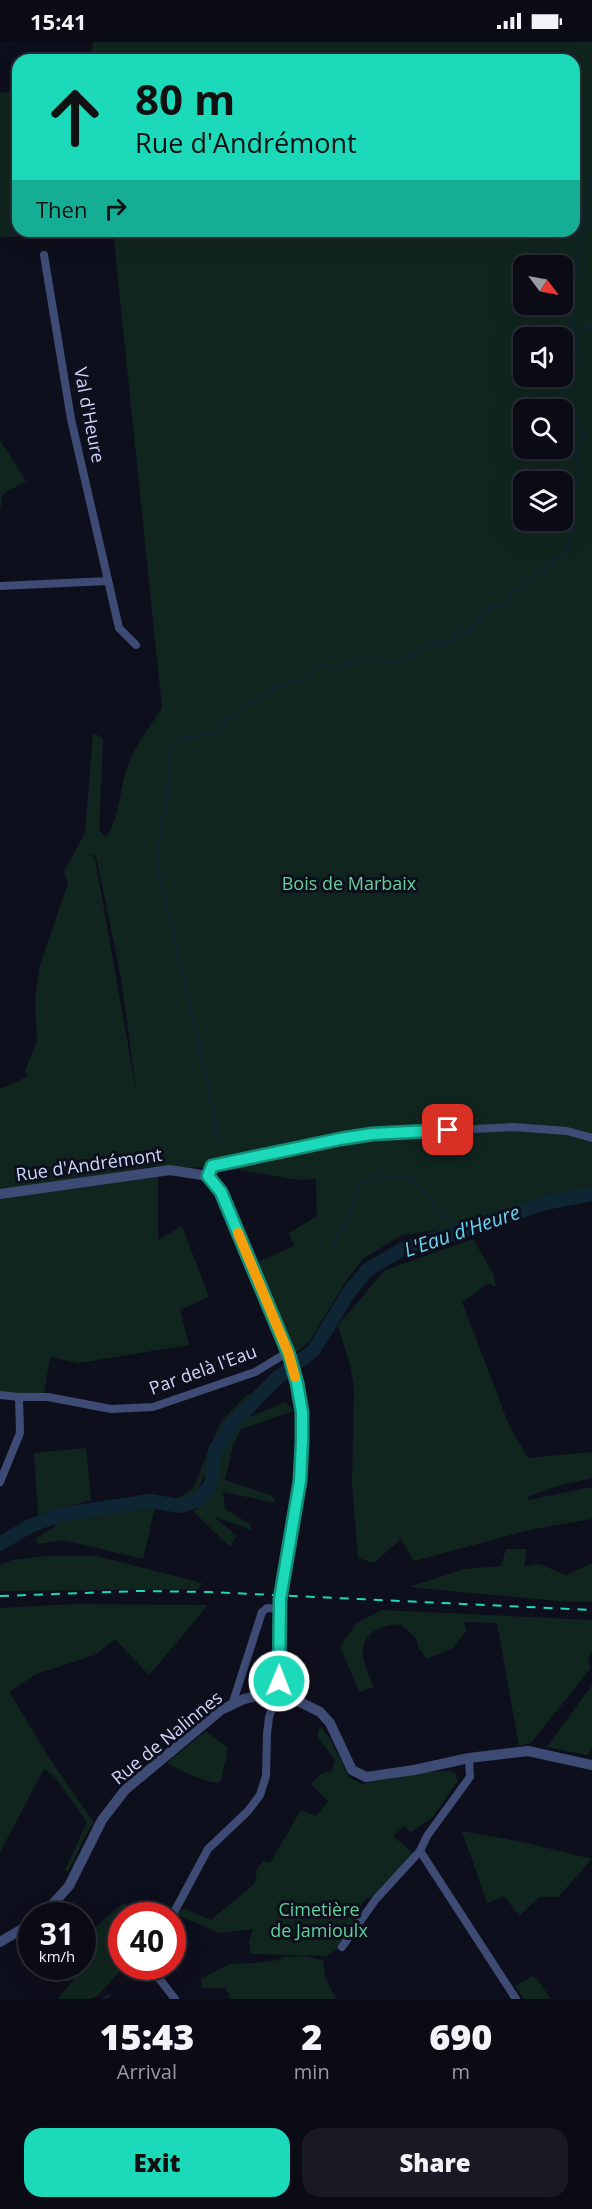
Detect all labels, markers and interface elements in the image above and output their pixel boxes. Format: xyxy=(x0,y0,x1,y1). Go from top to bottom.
text: 15:41 xyxy=(30,6,87,36)
text: 80 m xyxy=(135,70,235,127)
icon: ahead xyxy=(36,78,114,156)
text: Rue d'Andrémont xyxy=(135,124,357,161)
icon: right xyxy=(99,192,132,225)
text: Then xyxy=(36,194,87,224)
north arrow xyxy=(513,255,573,315)
map controls xyxy=(513,255,573,531)
button: sound xyxy=(513,327,573,387)
street label: Val d'Heure xyxy=(69,365,111,465)
button: search xyxy=(513,399,573,459)
button: layers xyxy=(513,471,573,531)
park label: Bois de Marbaix xyxy=(282,871,417,895)
pin xyxy=(422,1104,473,1155)
icon: arrive xyxy=(431,1113,464,1146)
street label: Rue d'Andrémont xyxy=(14,1142,164,1186)
water label: L'Eau d'Heure xyxy=(400,1198,523,1263)
street label: Par delà l'Eau xyxy=(146,1339,260,1400)
position arrow xyxy=(247,1649,311,1713)
street label: Rue de Nalinnes xyxy=(106,1685,227,1789)
park label: Cimetière de Jamioulx xyxy=(270,1897,368,1942)
speed limit sign: 40 xyxy=(108,1902,186,1980)
text: 31 xyxy=(40,1913,74,1954)
text: km/h xyxy=(39,1946,75,1966)
text: 15:43 xyxy=(100,2012,194,2061)
text: 2 xyxy=(301,2012,322,2061)
text: 690 xyxy=(429,2012,492,2061)
text: Arrival xyxy=(117,2058,177,2085)
text: min xyxy=(294,2058,330,2085)
text: m xyxy=(452,2058,470,2085)
button: Exit xyxy=(24,2128,290,2197)
button: Share xyxy=(302,2128,568,2197)

